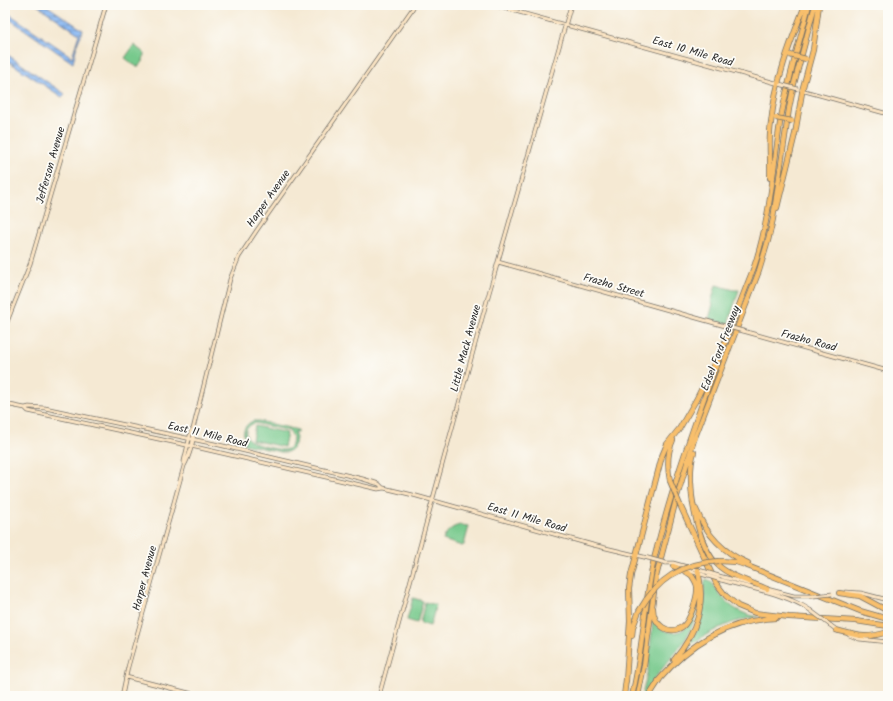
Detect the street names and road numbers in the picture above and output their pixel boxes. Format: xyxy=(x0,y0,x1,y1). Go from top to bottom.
street label: East 10 Mile Road xyxy=(650,32,736,72)
street label: Jefferson Avenue xyxy=(31,125,71,206)
street label: Harper Avenue xyxy=(242,166,295,231)
street label: Frazho Street xyxy=(581,269,647,303)
street label: Little Mack Avenue xyxy=(446,302,486,394)
street label: Edsel Ford Freeway xyxy=(696,302,746,394)
street label: Frazho Road xyxy=(779,325,839,357)
street label: East 11 Mile Road xyxy=(166,417,250,453)
street label: East 11 Mile Road xyxy=(485,498,569,538)
street label: Harper Avenue xyxy=(128,544,162,613)

